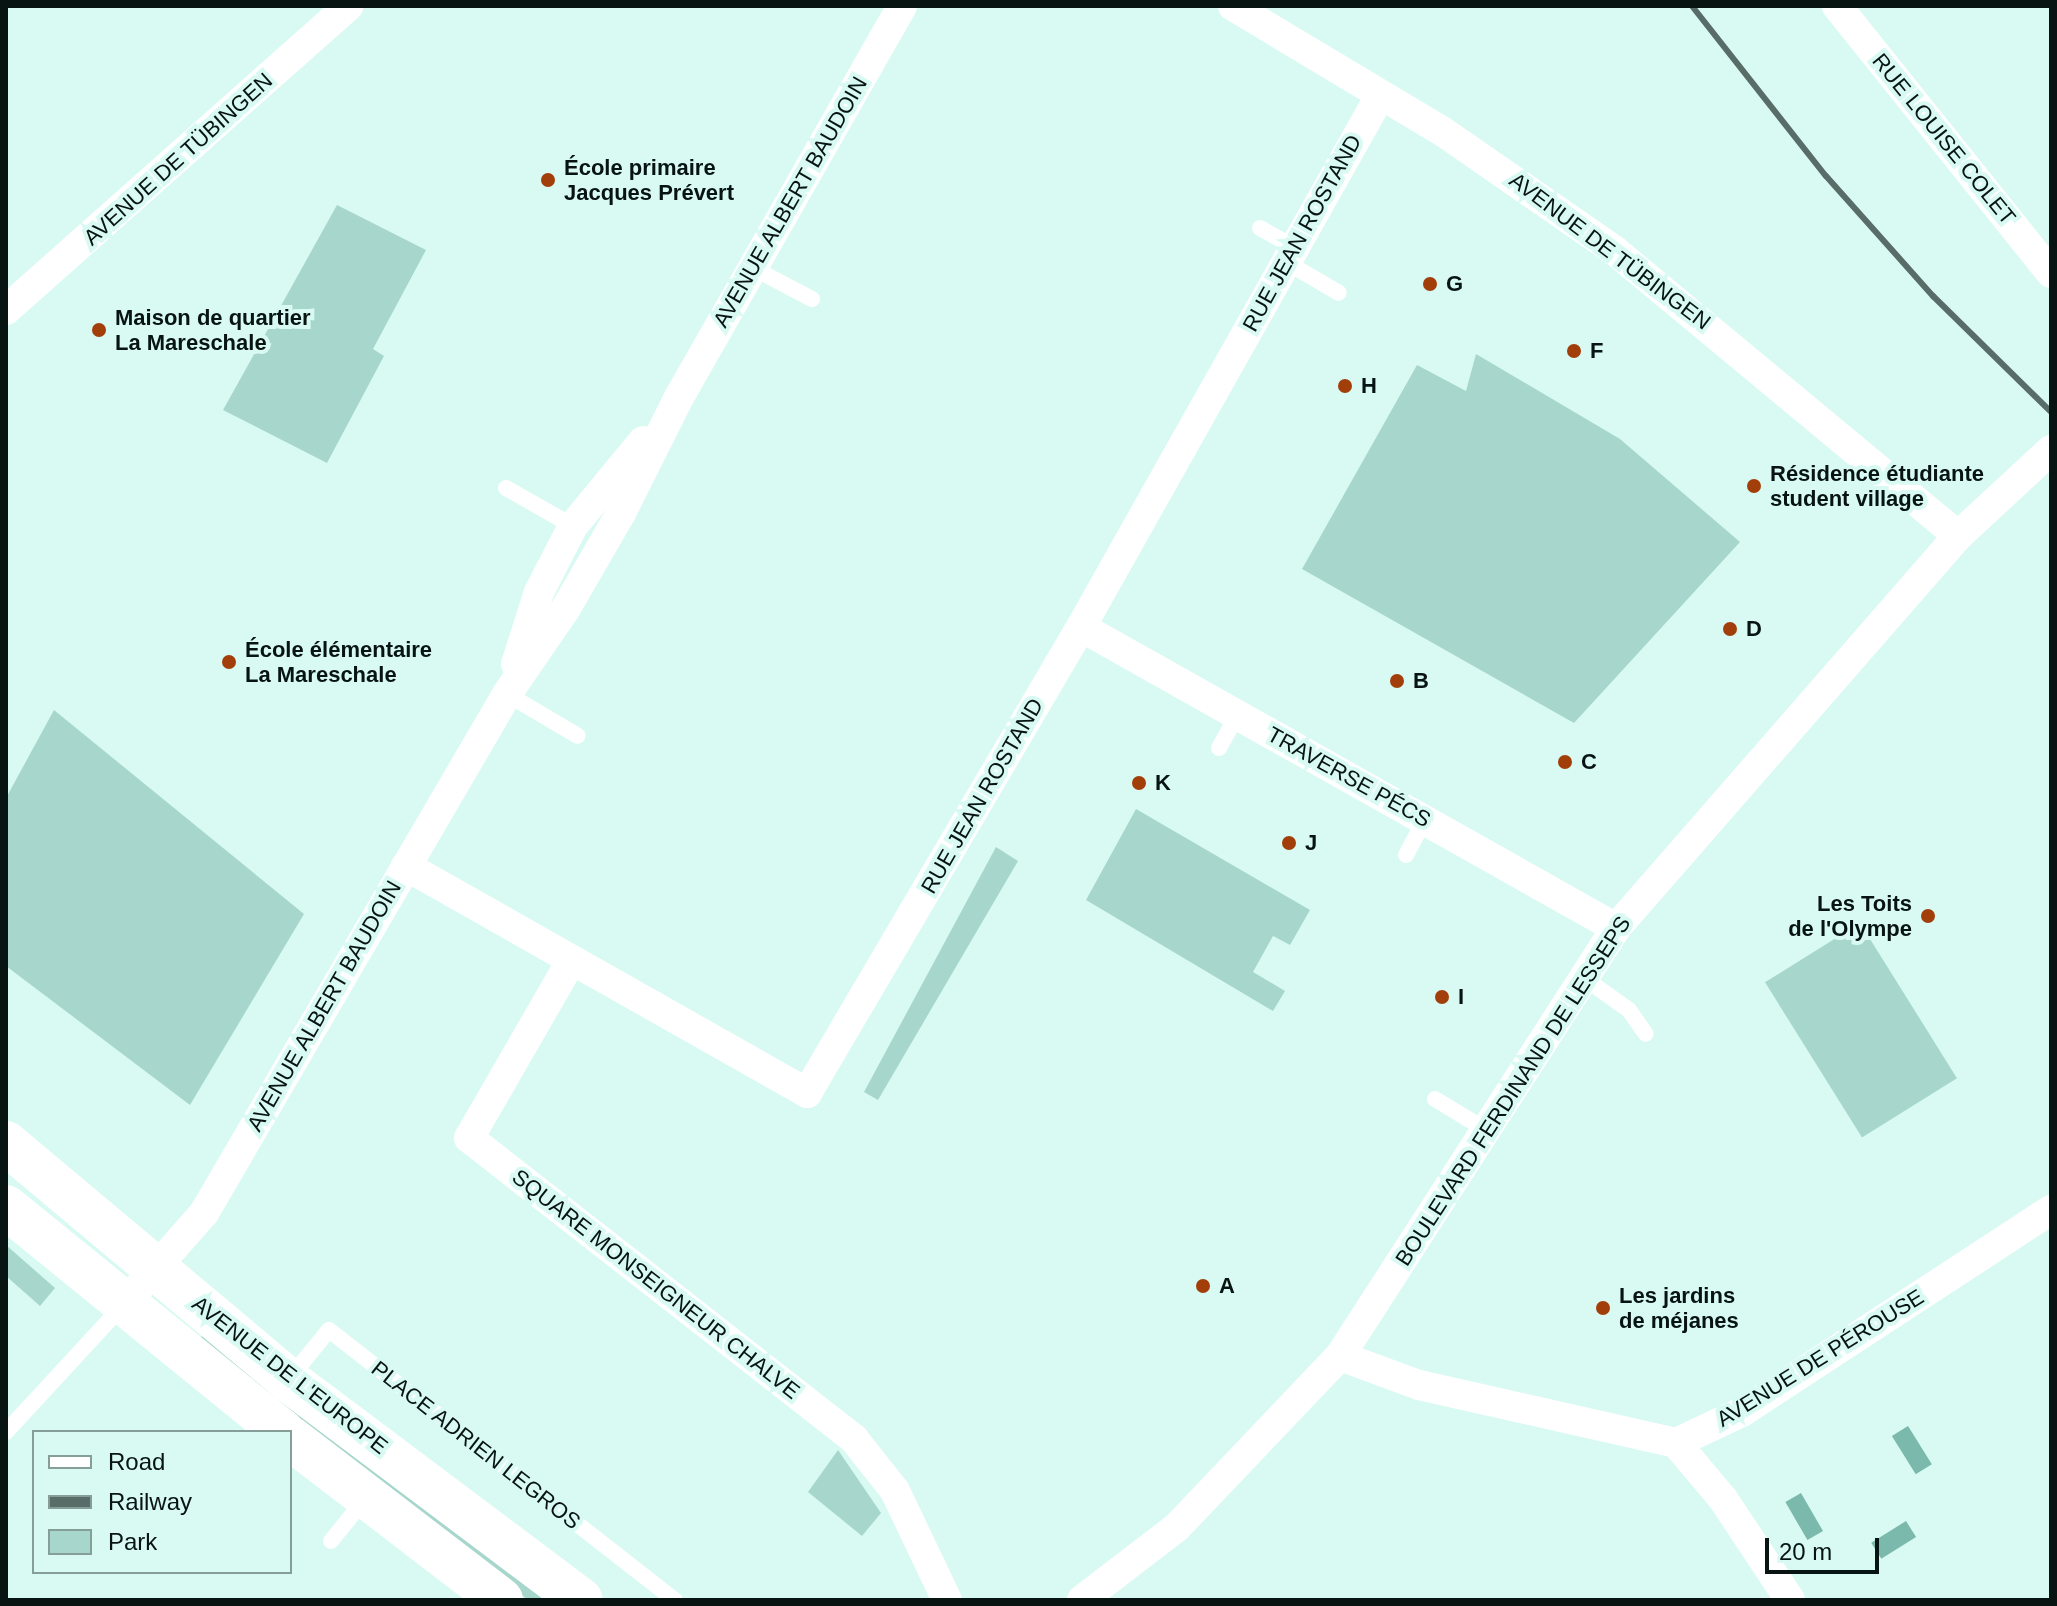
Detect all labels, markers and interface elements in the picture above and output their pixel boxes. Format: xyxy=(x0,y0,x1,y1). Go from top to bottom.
street label: RUE LOUISE COLET xyxy=(1867,48,2021,230)
street label: AVENUE DE TÜBINGEN xyxy=(78,67,278,251)
street label: AVENUE ALBERT BAUDOIN xyxy=(707,71,873,333)
street label: RUE JEAN ROSTAND xyxy=(1237,130,1367,336)
place label: École primaire Jacques Prévert xyxy=(564,154,734,206)
street label: AVENUE DE TÜBINGEN xyxy=(1504,167,1716,335)
marker: École primaire Jacques Prévert xyxy=(539,171,557,189)
place label: G xyxy=(1446,271,1463,297)
marker: G xyxy=(1421,275,1439,293)
place label: Maison de quartier La Mareschale xyxy=(115,304,311,356)
marker: Maison de quartier La Mareschale xyxy=(90,321,108,339)
place label: F xyxy=(1590,338,1603,364)
marker: F xyxy=(1565,342,1583,360)
place label: H xyxy=(1361,373,1377,399)
marker: H xyxy=(1336,377,1354,395)
place label: Résidence étudiante student village xyxy=(1770,460,1984,512)
marker: Résidence étudiante student village xyxy=(1745,477,1763,495)
place label: D xyxy=(1746,616,1762,642)
marker: D xyxy=(1721,620,1739,638)
place label: École élémentaire La Mareschale xyxy=(245,636,432,688)
marker: École élémentaire La Mareschale xyxy=(220,653,238,671)
place label: B xyxy=(1413,668,1429,694)
marker: B xyxy=(1388,672,1406,690)
street label: RUE JEAN ROSTAND xyxy=(915,694,1049,898)
street label: TRAVERSE PÉCS xyxy=(1263,721,1435,833)
place label: C xyxy=(1581,749,1597,775)
marker: C xyxy=(1556,753,1574,771)
place label: K xyxy=(1155,770,1171,796)
marker: K xyxy=(1130,774,1148,792)
place label: J xyxy=(1305,830,1317,856)
marker: J xyxy=(1280,834,1298,852)
street label: AVENUE ALBERT BAUDOIN xyxy=(241,875,407,1137)
place label: Les Toits de l'Olympe xyxy=(1788,890,1912,942)
marker: Les Toits de l'Olympe xyxy=(1919,907,1937,925)
street label: BOULEVARD FERDINAND DE LESSEPS xyxy=(1390,911,1636,1271)
place label: I xyxy=(1458,984,1464,1010)
marker: I xyxy=(1433,988,1451,1006)
street label: SQUARE MONSEIGNEUR CHALVE xyxy=(507,1163,805,1405)
place label: A xyxy=(1219,1273,1235,1299)
marker: A xyxy=(1194,1277,1212,1295)
place label: Les jardins de méjanes xyxy=(1619,1282,1739,1334)
street label: AVENUE DE PÉROUSE xyxy=(1712,1283,1928,1433)
street label: AVENUE DE L'EUROPE xyxy=(187,1290,393,1460)
marker: Les jardins de méjanes xyxy=(1594,1299,1612,1317)
street label: PLACE ADRIEN LEGROS xyxy=(366,1355,586,1535)
legend xyxy=(32,1430,292,1574)
text: Road xyxy=(108,1448,165,1475)
text: Railway xyxy=(108,1488,192,1515)
scale bar xyxy=(1769,1522,1883,1572)
text: Park xyxy=(108,1528,157,1555)
text: 20 m xyxy=(1779,1538,1832,1565)

